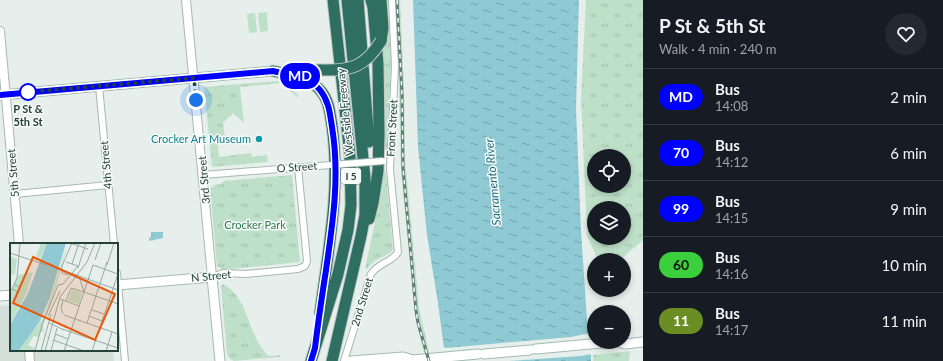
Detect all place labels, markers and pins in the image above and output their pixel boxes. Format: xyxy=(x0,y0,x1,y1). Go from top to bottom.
marker: P St & 5th St xyxy=(19,83,37,101)
place label: P St & 5th St xyxy=(13,102,44,128)
place label: Crocker Art Museum xyxy=(151,132,251,145)
marker: Crocker Art Museum xyxy=(254,134,264,144)

